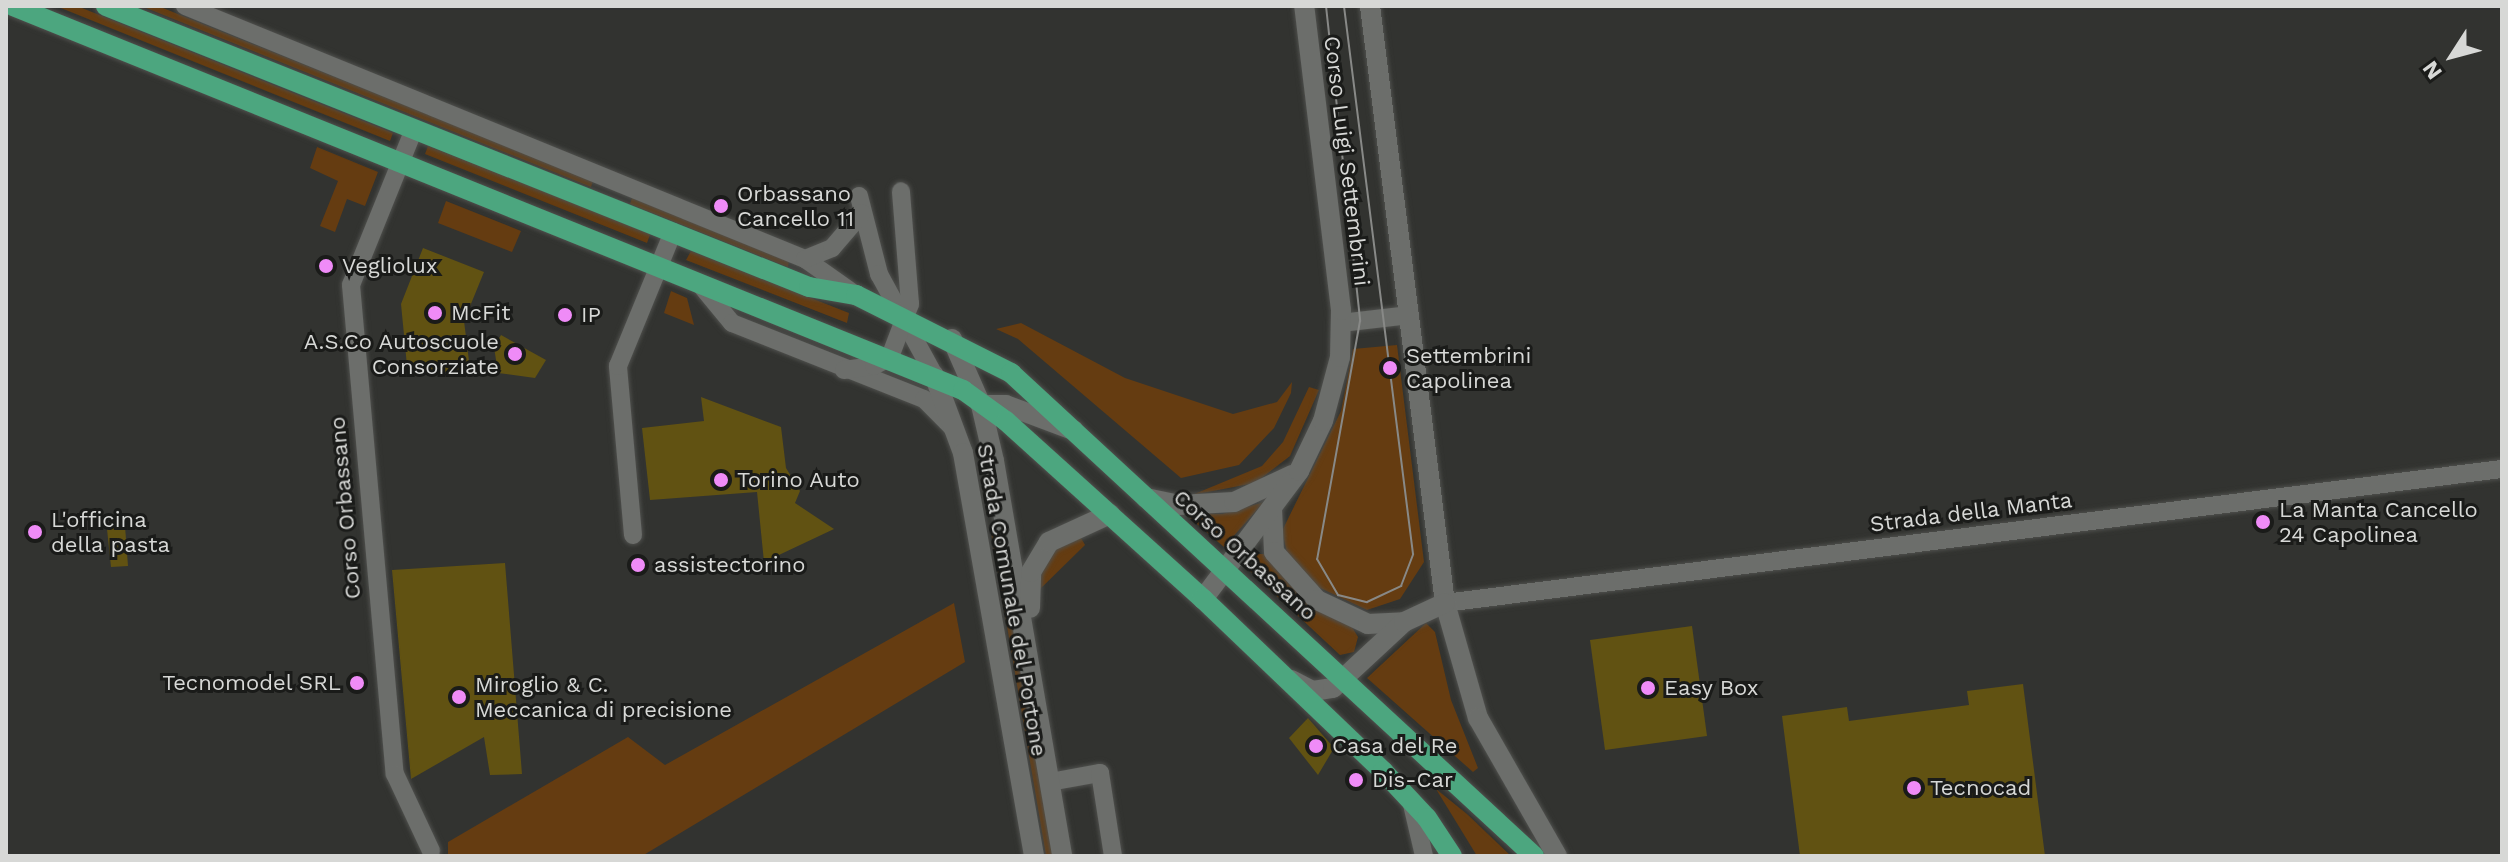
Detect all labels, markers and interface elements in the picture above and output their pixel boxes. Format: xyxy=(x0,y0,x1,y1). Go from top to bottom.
north arrow xyxy=(2412,16,2492,96)
street label: Corso Luigi Settembrini xyxy=(1319,34,1375,288)
text: N xyxy=(2417,56,2447,84)
place label: Orbassano Cancello 11 xyxy=(737,180,855,232)
marker: Orbassano Cancello 11 xyxy=(712,197,730,215)
place label: Vegliolux xyxy=(342,253,437,279)
marker: Vegliolux xyxy=(317,257,335,275)
place label: McFit xyxy=(451,300,510,326)
place label: IP xyxy=(581,302,601,328)
marker: McFit xyxy=(426,304,444,322)
marker: IP xyxy=(556,306,574,324)
place label: A.S.Co Autoscuole Consorziate xyxy=(303,328,499,380)
place label: Settembrini Capolinea xyxy=(1406,342,1531,394)
marker: A.S.Co Autoscuole Consorziate xyxy=(506,345,524,363)
marker: Settembrini Capolinea xyxy=(1381,359,1399,377)
street label: Corso Orbassano xyxy=(324,416,366,600)
street label: Strada Comunale del Portone xyxy=(971,441,1053,759)
place label: Torino Auto xyxy=(737,467,861,493)
marker: Torino Auto xyxy=(712,471,730,489)
street label: Corso Orbassano xyxy=(1168,484,1322,626)
street label: Strada della Manta xyxy=(1868,486,2074,538)
place label: La Manta Cancello 24 Capolinea xyxy=(2279,496,2479,548)
place label: L'officina della pasta xyxy=(51,506,170,558)
marker: La Manta Cancello 24 Capolinea xyxy=(2254,513,2272,531)
marker: L'officina della pasta xyxy=(26,523,44,541)
place label: assistectorino xyxy=(654,552,805,578)
marker: assistectorino xyxy=(629,556,647,574)
place label: Tecnomodel SRL xyxy=(162,670,341,696)
place label: Miroglio & C. Meccanica di precisione xyxy=(475,671,733,722)
marker: Tecnomodel SRL xyxy=(348,674,366,692)
place label: Easy Box xyxy=(1664,675,1759,701)
marker: Easy Box xyxy=(1639,679,1657,697)
marker: Miroglio & C. Meccanica di precisione xyxy=(450,688,468,706)
place label: Casa del Re xyxy=(1332,733,1459,759)
marker: Casa del Re xyxy=(1307,737,1325,755)
place label: Dis-Car xyxy=(1372,767,1453,793)
marker: Dis-Car xyxy=(1347,771,1365,789)
place label: Tecnocad xyxy=(1930,775,2031,801)
marker: Tecnocad xyxy=(1905,779,1923,797)

